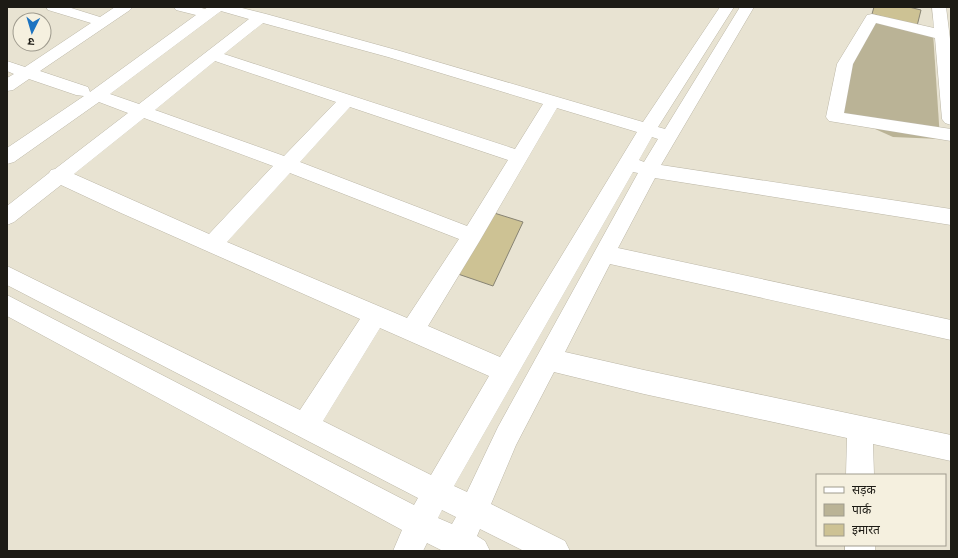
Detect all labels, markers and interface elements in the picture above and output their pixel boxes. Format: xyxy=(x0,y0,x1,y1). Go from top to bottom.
north arrow xyxy=(12,12,52,52)
text: उ xyxy=(27,36,35,49)
legend xyxy=(816,474,946,546)
text: सड़क xyxy=(852,482,877,497)
text: पार्क xyxy=(852,502,872,517)
text: इमारत xyxy=(852,522,881,537)

